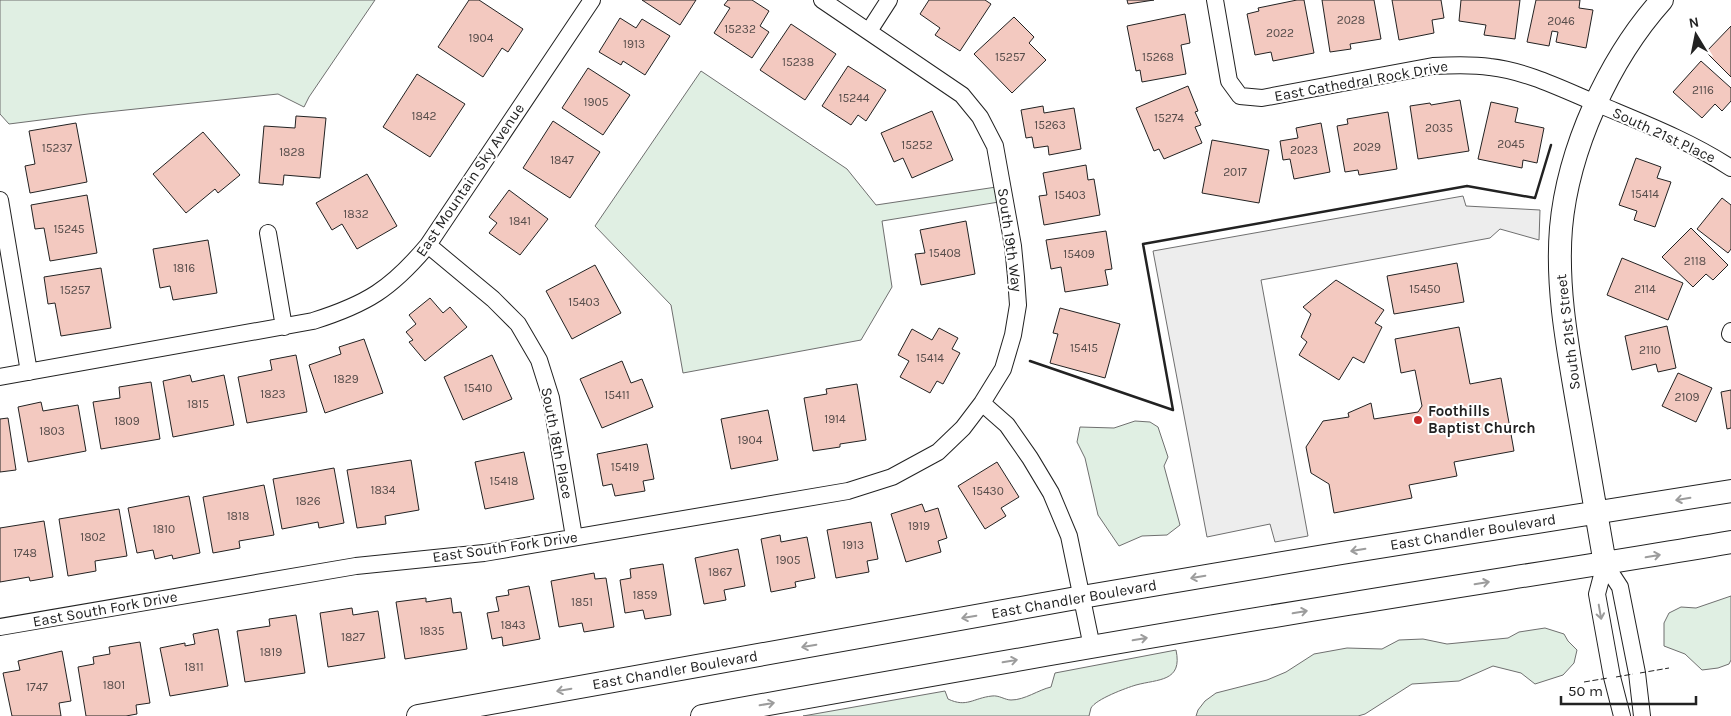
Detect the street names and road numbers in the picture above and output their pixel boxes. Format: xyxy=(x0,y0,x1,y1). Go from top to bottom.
street label: East Cathedral Rock Drive xyxy=(1273,57,1449,105)
street label: East Mountain Sky Avenue xyxy=(412,100,528,260)
street label: South 21st Place xyxy=(1610,103,1718,167)
street label: South 19th Way xyxy=(994,187,1026,293)
street label: South 21st Street xyxy=(1552,273,1584,391)
street label: South 18th Place xyxy=(537,386,577,500)
street label: East Chandler Boulevard xyxy=(1389,510,1557,554)
street label: East South Fork Drive xyxy=(431,528,579,566)
street label: East Chandler Boulevard xyxy=(990,576,1158,622)
street label: East South Fork Drive xyxy=(31,587,179,631)
street label: East Chandler Boulevard xyxy=(591,647,759,693)

